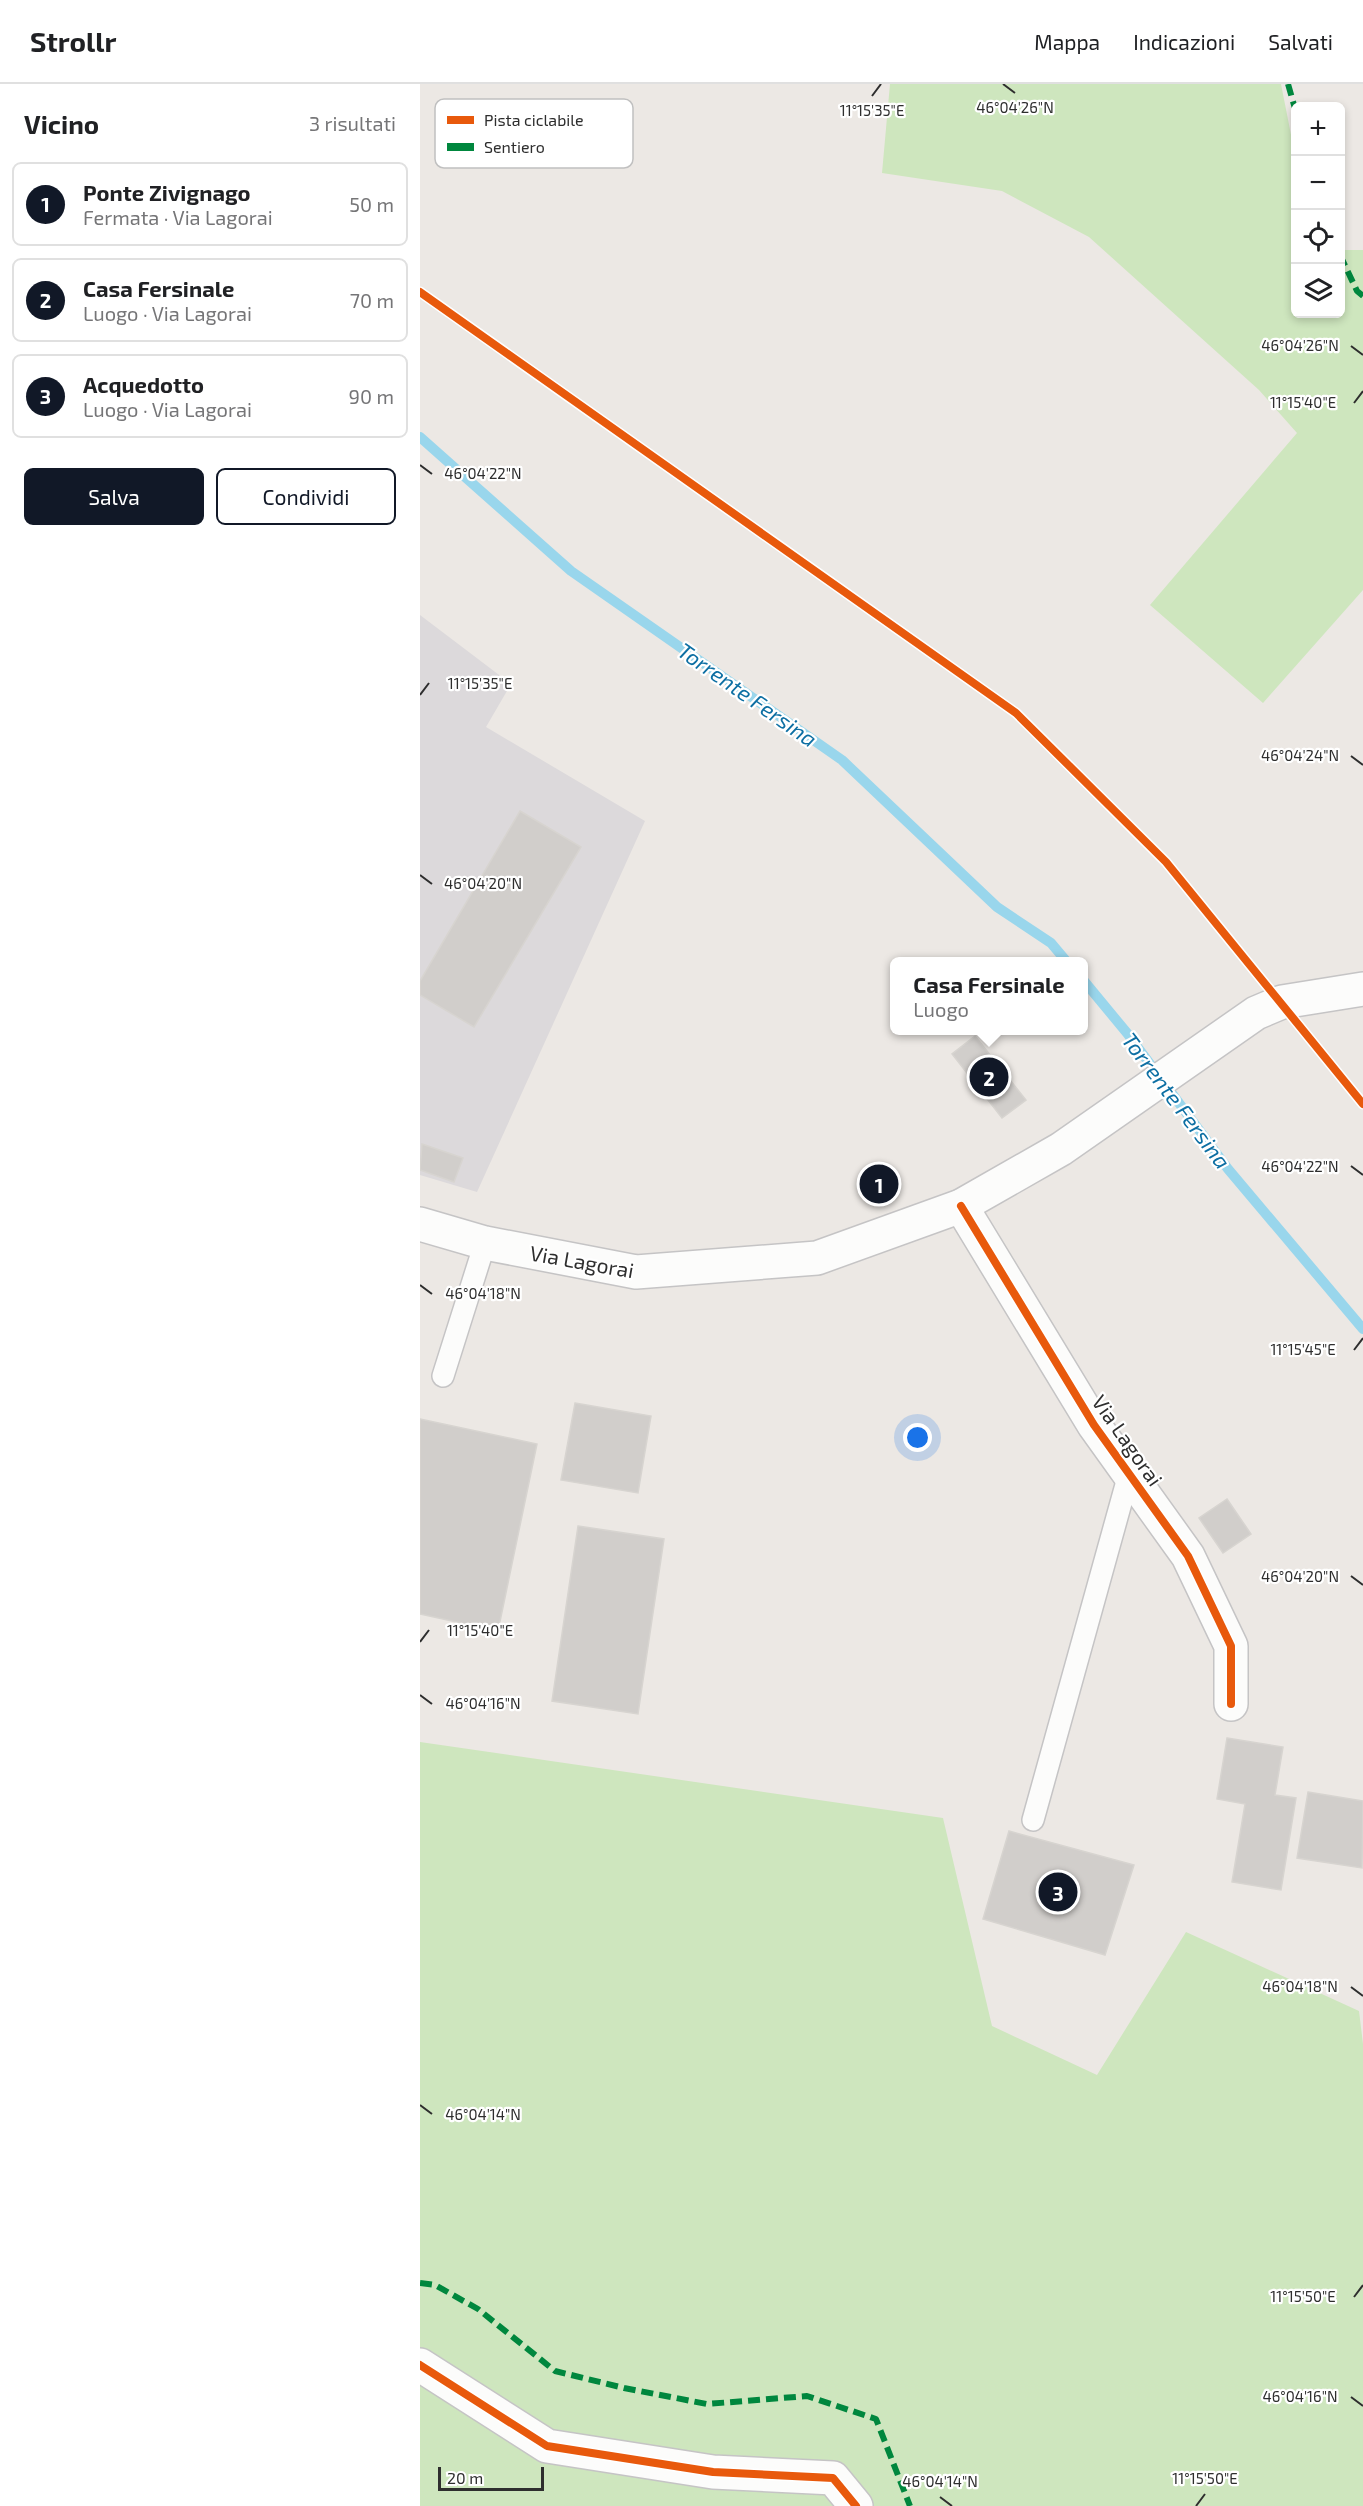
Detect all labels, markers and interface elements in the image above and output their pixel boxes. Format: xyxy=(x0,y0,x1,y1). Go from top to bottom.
text: Strollr xyxy=(30,24,116,58)
text: Mappa xyxy=(1034,29,1100,54)
text: Indicazioni xyxy=(1133,29,1235,54)
text: Salvati xyxy=(1268,29,1333,54)
text: 46°04'26"N xyxy=(976,98,1054,116)
legend xyxy=(435,99,633,168)
text: 11°15'35"E xyxy=(840,101,904,119)
map controls xyxy=(1291,102,1345,318)
button: + xyxy=(1291,102,1345,156)
text: Vicino xyxy=(24,108,99,139)
text: Pista ciclabile xyxy=(484,110,584,129)
text: 3 risultati xyxy=(309,111,396,135)
text: Sentiero xyxy=(484,137,545,156)
button: − xyxy=(1291,156,1345,210)
text: Ponte Zivignago xyxy=(83,179,251,205)
text: 1 xyxy=(41,192,50,216)
text: 50 m xyxy=(349,192,394,216)
text: Fermata · Via Lagorai xyxy=(83,205,273,229)
button: locate xyxy=(1291,210,1345,264)
button: layers xyxy=(1291,264,1345,318)
text: Casa Fersinale xyxy=(83,275,234,301)
text: 2 xyxy=(40,288,51,312)
text: 70 m xyxy=(350,288,394,312)
text: Luogo · Via Lagorai xyxy=(83,301,252,325)
text: 46°04'26"N xyxy=(1261,336,1339,354)
text: Acquedotto xyxy=(83,371,204,397)
text: 3 xyxy=(40,384,51,408)
text: 90 m xyxy=(349,384,394,408)
text: 11°15'40"E xyxy=(1270,393,1336,411)
text: Luogo · Via Lagorai xyxy=(83,397,252,421)
text: 46°04'22"N xyxy=(444,464,522,482)
button: Salva xyxy=(24,468,204,525)
button: Condividi xyxy=(216,468,396,525)
water label: Torrente Fersina xyxy=(674,636,822,752)
text: 11°15'35"E xyxy=(448,674,512,692)
text: 46°04'24"N xyxy=(1261,746,1339,764)
text: 46°04'20"N xyxy=(444,874,522,892)
popup xyxy=(890,957,1088,1035)
text: Casa Fersinale xyxy=(913,971,1065,997)
text: Luogo xyxy=(913,997,969,1021)
water label: Torrente Fersina xyxy=(1117,1027,1237,1173)
pin: 2 xyxy=(970,1054,1008,1100)
text: 46°04'22"N xyxy=(1261,1157,1339,1175)
pin: 1 xyxy=(860,1162,898,1206)
street label: Via Lagorai xyxy=(528,1240,636,1282)
text: 46°04'18"N xyxy=(445,1284,521,1302)
text: 11°15'45"E xyxy=(1270,1340,1336,1358)
street label: Via Lagorai xyxy=(1088,1390,1168,1490)
your location xyxy=(903,1423,932,1452)
text: 46°04'20"N xyxy=(1261,1567,1339,1585)
text: 11°15'40"E xyxy=(447,1621,513,1639)
text: 46°04'16"N xyxy=(445,1694,521,1712)
pin: 3 xyxy=(1038,1870,1078,1914)
text: 46°04'18"N xyxy=(1262,1977,1338,1995)
text: 46°04'14"N xyxy=(445,2105,521,2123)
text: 11°15'50"E xyxy=(1270,2287,1336,2305)
text: 46°04'16"N xyxy=(1262,2387,1338,2405)
scale bar xyxy=(438,2464,544,2492)
text: 20 m xyxy=(447,2468,483,2487)
text: 11°15'50"E xyxy=(1172,2469,1238,2487)
text: 46°04'14"N xyxy=(902,2472,978,2490)

